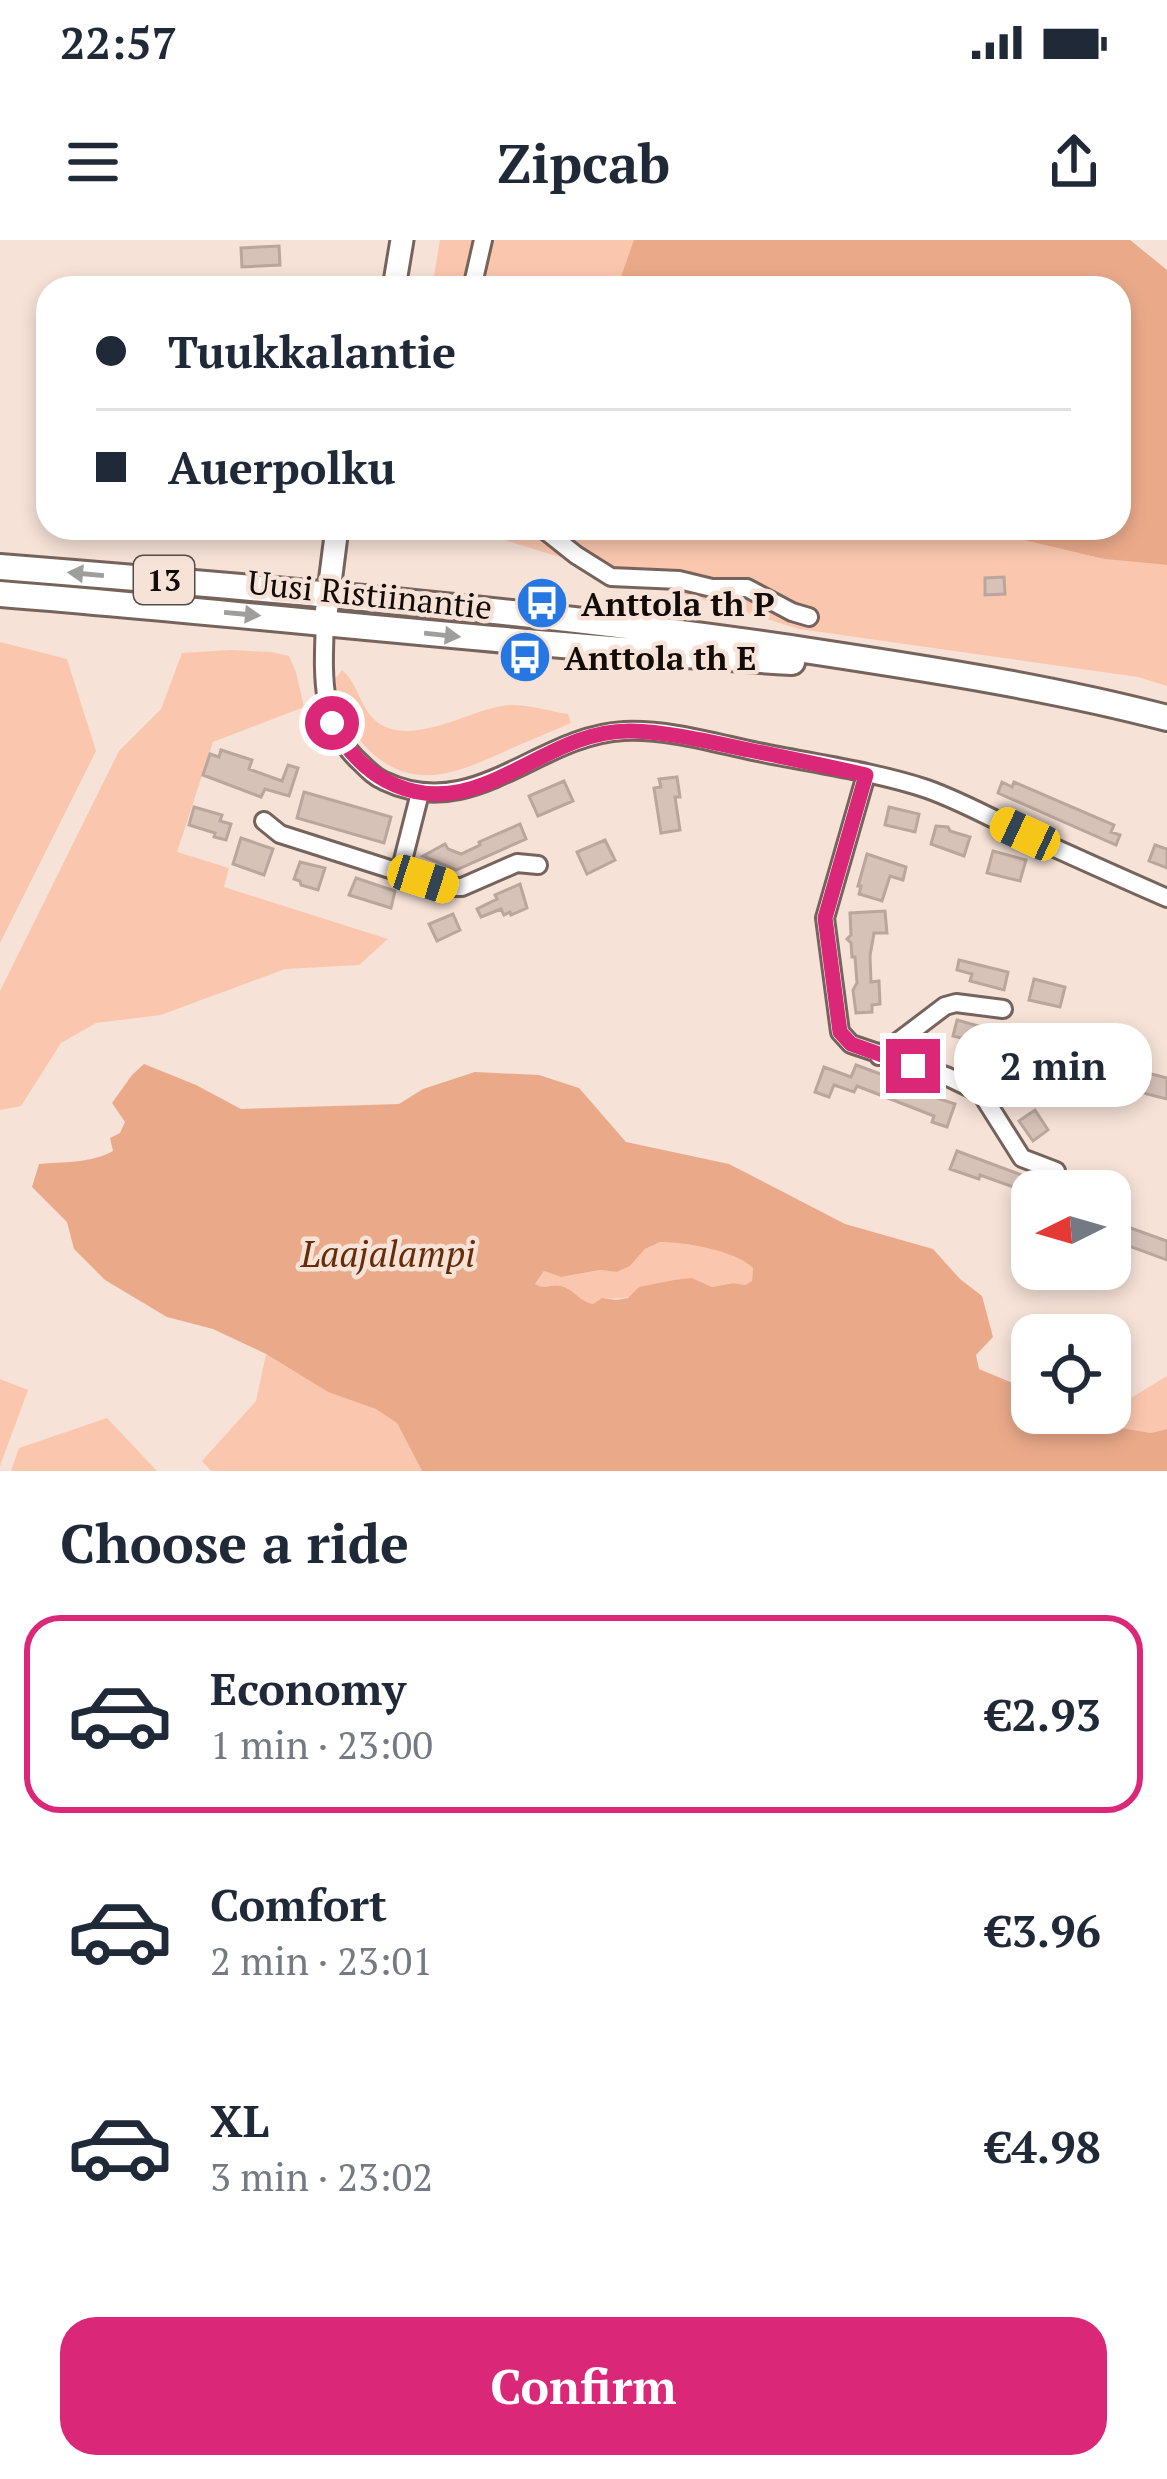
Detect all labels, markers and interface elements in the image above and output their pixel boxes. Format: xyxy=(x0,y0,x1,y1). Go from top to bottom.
text: 22:57 xyxy=(60,12,177,72)
text: Zipcab xyxy=(497,127,670,198)
icon: menu xyxy=(60,129,126,195)
icon: share xyxy=(1041,129,1107,195)
text: Tuukkalantie xyxy=(168,321,456,381)
text: Auerpolku xyxy=(168,437,396,497)
road number: 13 xyxy=(134,556,194,604)
street label: Uusi Ristiinantie xyxy=(246,560,494,628)
one-way arrow xyxy=(67,564,104,583)
bus stop icon: Anttola th P xyxy=(514,575,570,631)
place label: Anttola th P xyxy=(581,582,775,625)
one-way arrow xyxy=(224,605,261,624)
one-way arrow xyxy=(423,625,461,644)
bus stop icon: Anttola th E xyxy=(497,629,553,685)
place label: Anttola th E xyxy=(564,636,756,679)
route start xyxy=(305,696,359,750)
car xyxy=(985,802,1065,866)
car xyxy=(383,851,463,907)
callout: 2 min xyxy=(955,1024,1153,1108)
route end xyxy=(886,1039,940,1093)
text: 2 min xyxy=(1000,1039,1106,1091)
north arrow xyxy=(1011,1170,1131,1290)
map controls xyxy=(1011,1170,1131,1434)
water label: Laajalampi xyxy=(300,1230,475,1277)
button: locate xyxy=(1011,1314,1131,1434)
text: Choose a ride xyxy=(60,1507,409,1578)
text: Economy xyxy=(210,1658,406,1718)
icon: car xyxy=(66,1660,174,1768)
text: €2.93 xyxy=(986,1684,1101,1744)
text: 1 min · 23:00 xyxy=(210,1718,433,1770)
text: Comfort xyxy=(210,1874,387,1934)
icon: car xyxy=(66,1876,174,1984)
text: €3.96 xyxy=(986,1900,1101,1960)
text: 2 min · 23:01 xyxy=(210,1934,433,1986)
text: XL xyxy=(210,2090,269,2150)
icon: car xyxy=(66,2092,174,2200)
text: €4.98 xyxy=(986,2116,1101,2176)
text: 3 min · 23:02 xyxy=(210,2150,433,2202)
button: Confirm xyxy=(60,2317,1107,2455)

